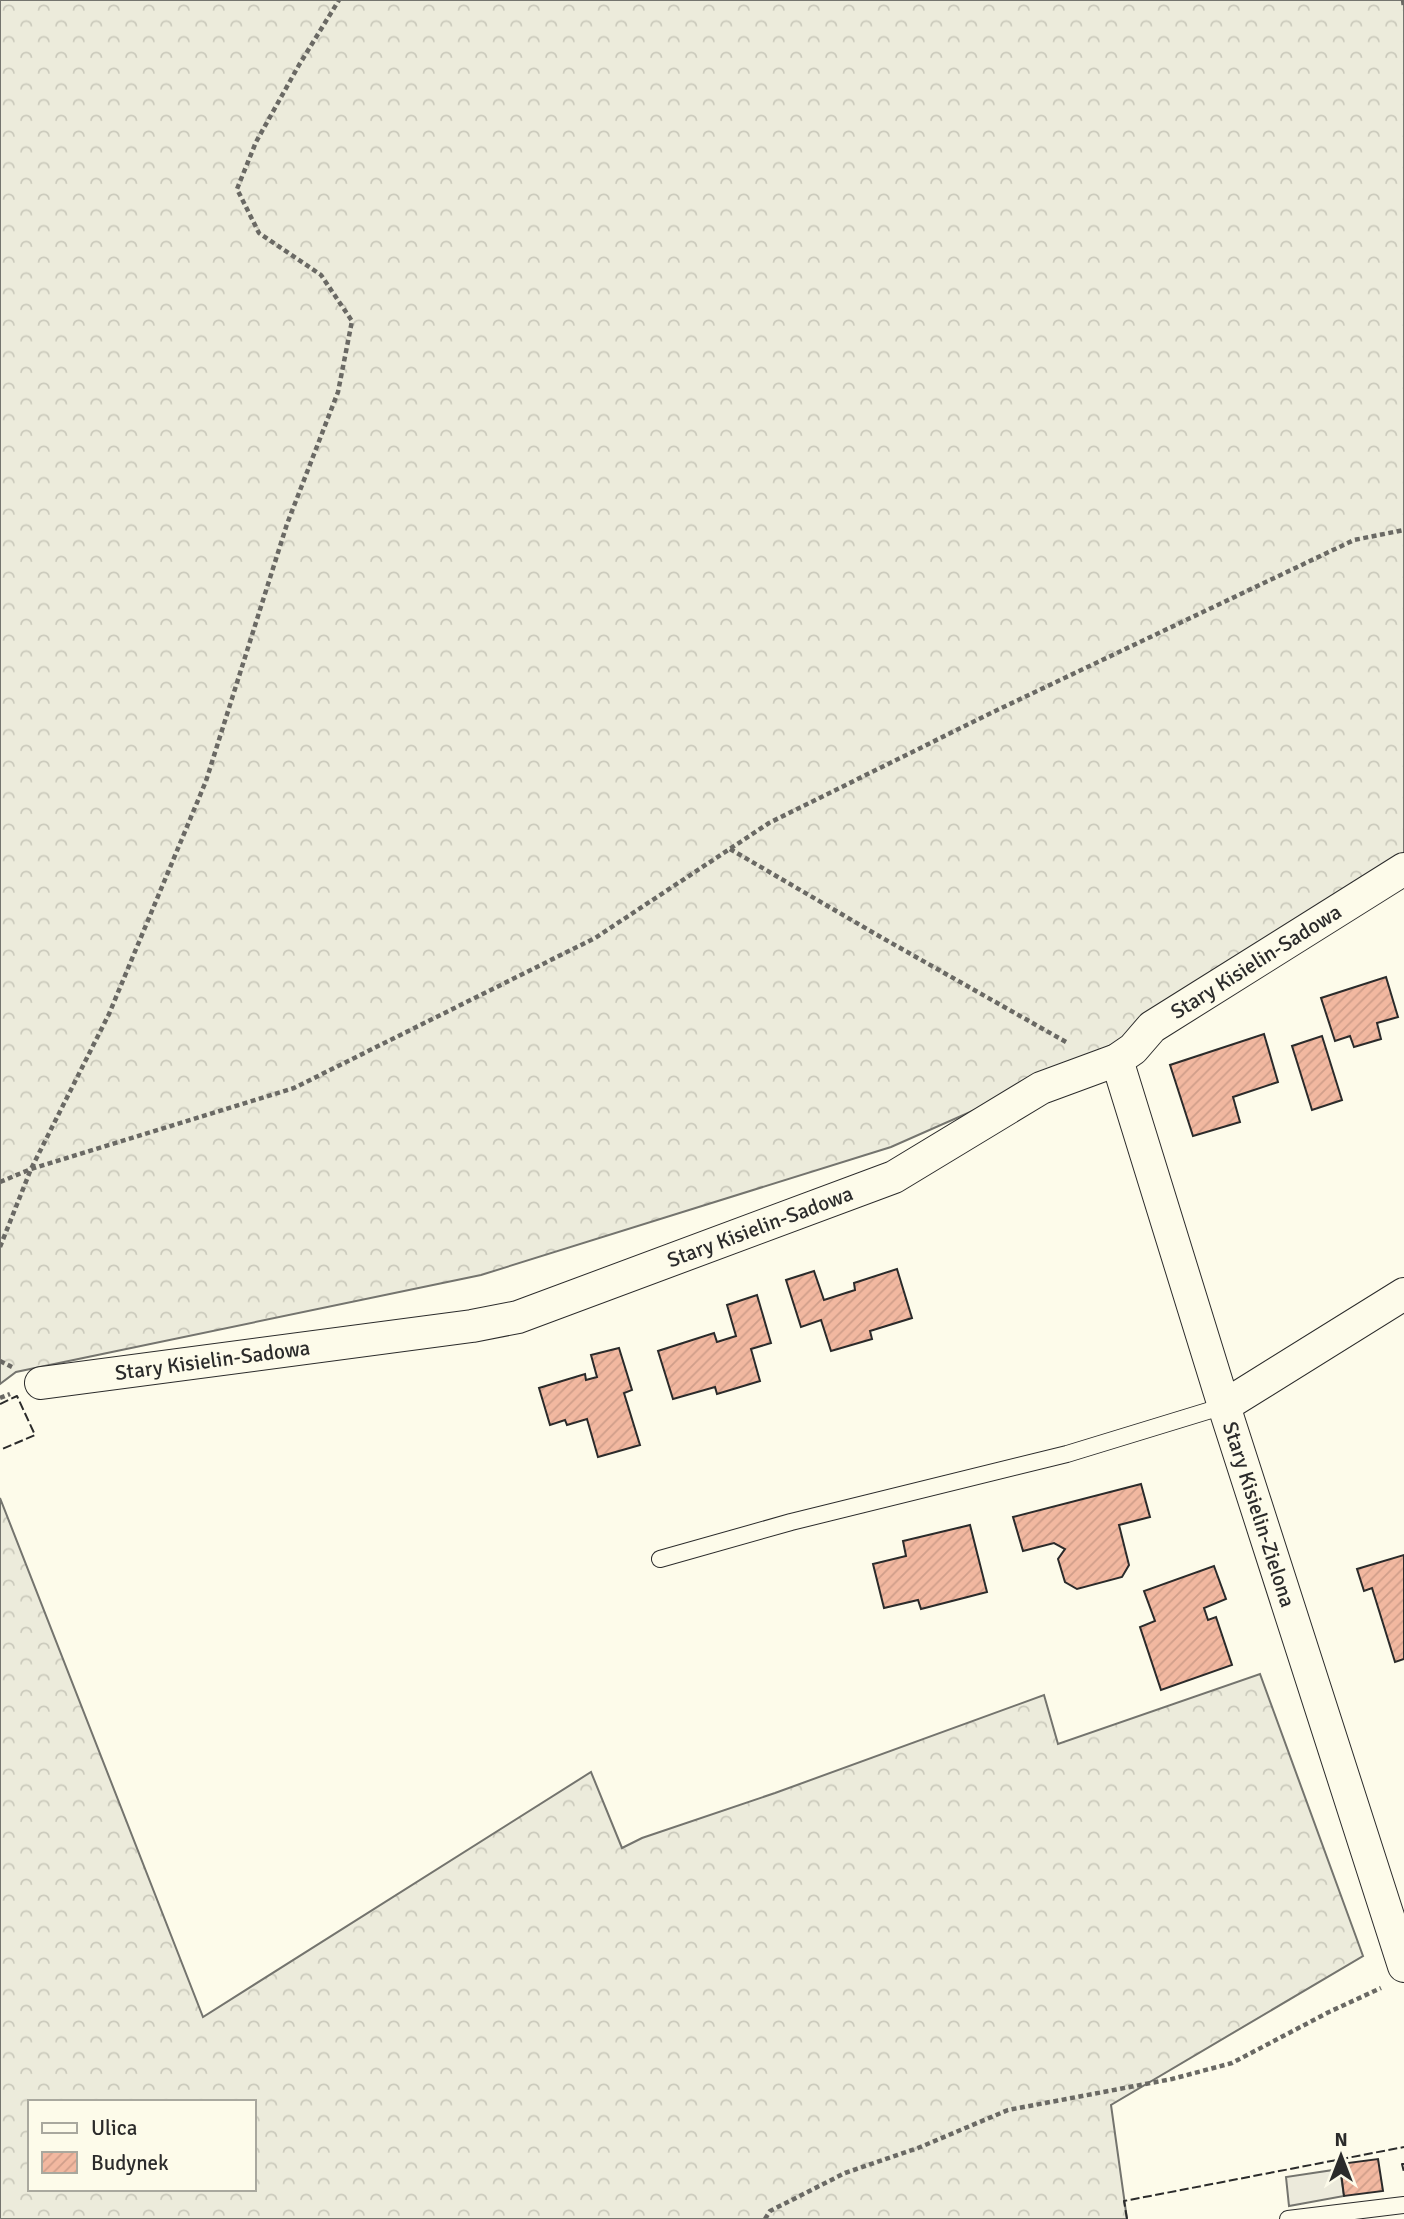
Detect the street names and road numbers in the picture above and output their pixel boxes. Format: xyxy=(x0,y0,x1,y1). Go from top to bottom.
street label: Stary Kisielin-Sadowa xyxy=(1166,899,1346,1025)
street label: Stary Kisielin-Sadowa xyxy=(664,1180,857,1273)
street label: Stary Kisielin-Sadowa xyxy=(113,1335,312,1386)
street label: Stary Kisielin-Zielona xyxy=(1217,1418,1301,1610)

